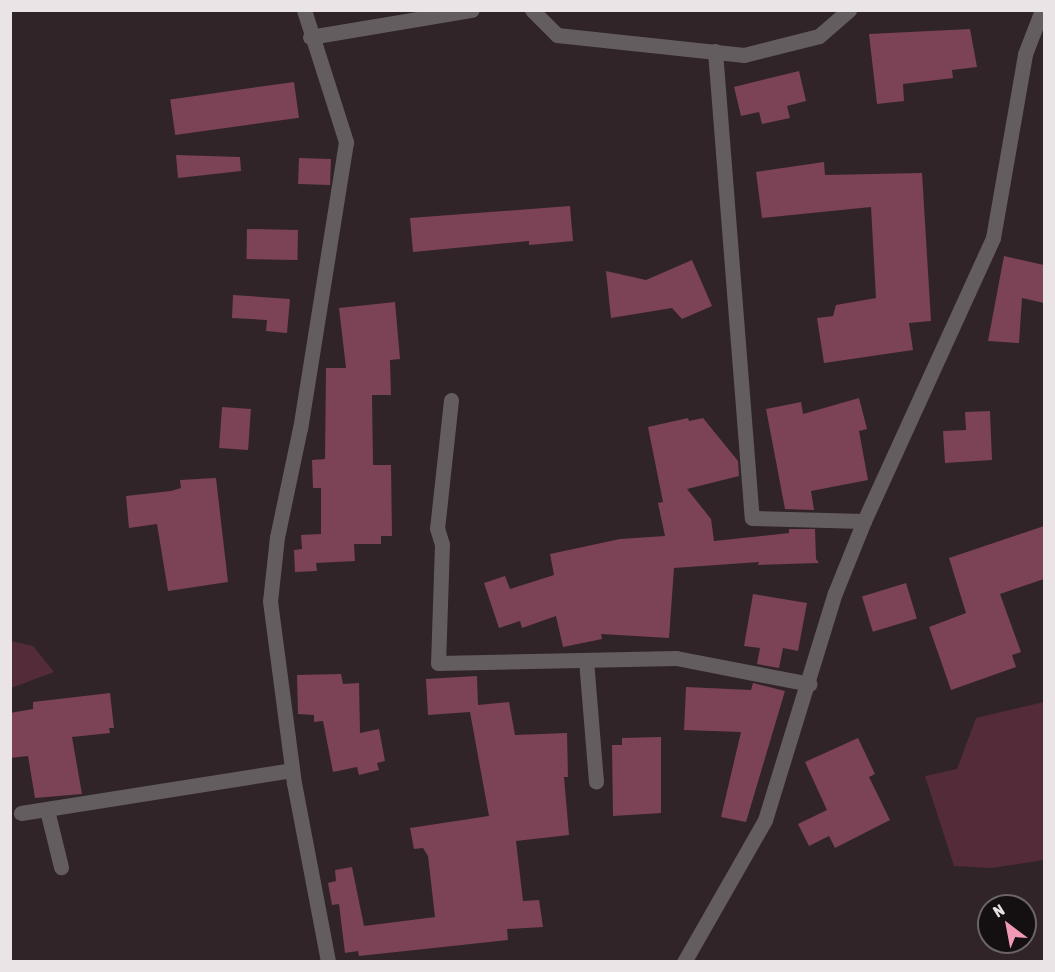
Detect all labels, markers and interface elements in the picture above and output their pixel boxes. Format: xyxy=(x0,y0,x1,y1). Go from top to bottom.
north arrow xyxy=(977,894,1037,954)
text: N xyxy=(990,900,1007,921)

